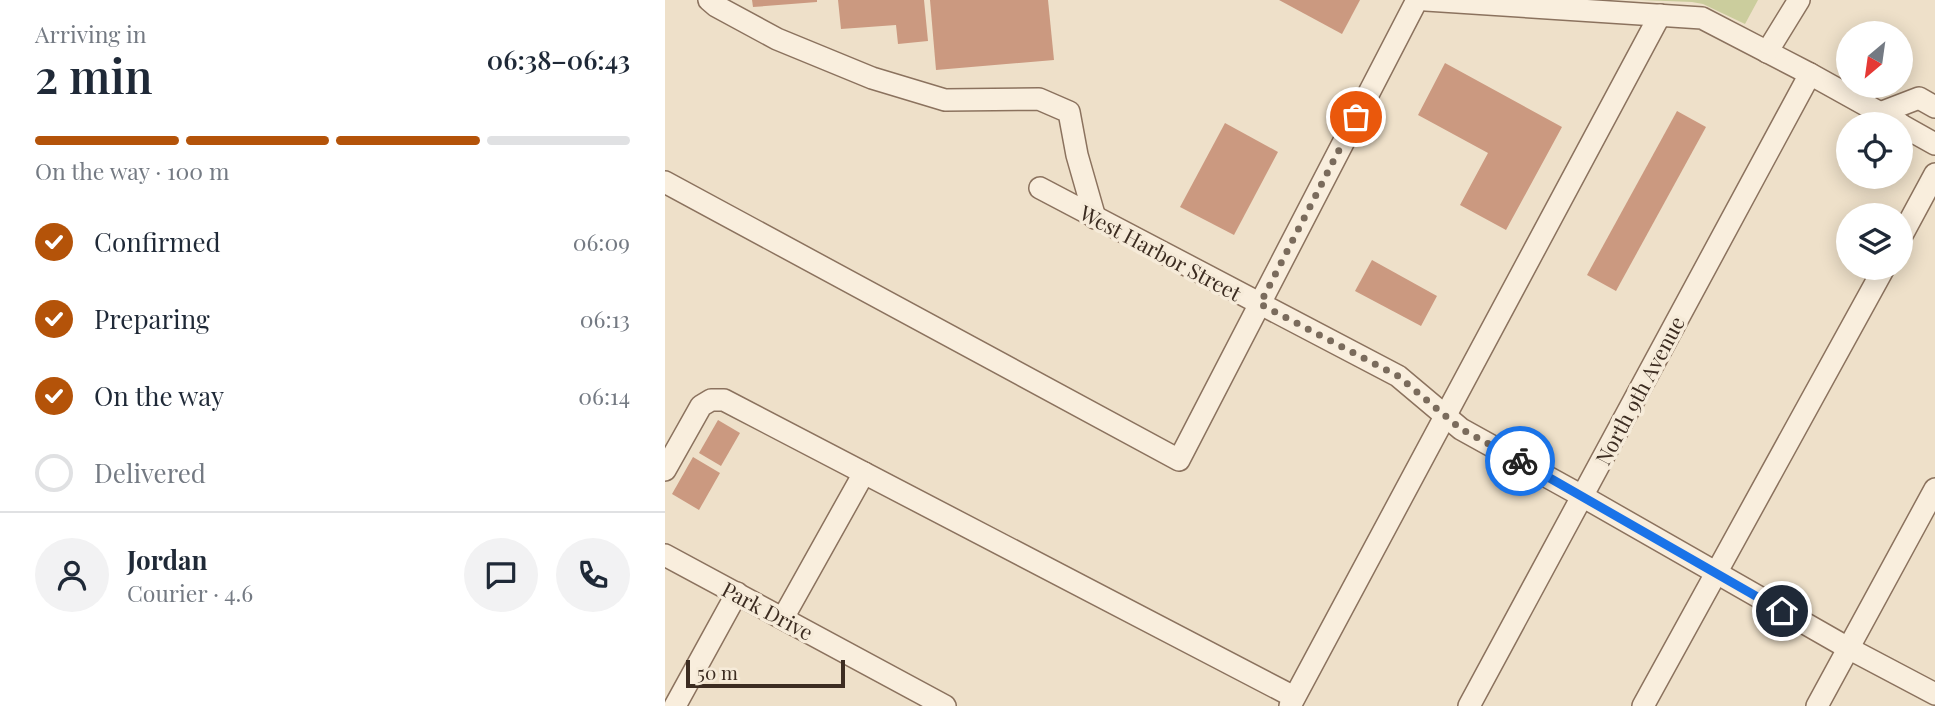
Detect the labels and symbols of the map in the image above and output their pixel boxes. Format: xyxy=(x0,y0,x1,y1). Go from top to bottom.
north arrow xyxy=(1836,21,1913,98)
pin xyxy=(1326,87,1386,147)
street label: West Harbor Street xyxy=(1075,197,1247,307)
street label: North 9th Avenue xyxy=(1588,311,1690,469)
courier xyxy=(1485,426,1555,496)
street label: Park Drive xyxy=(718,574,818,646)
pin xyxy=(1752,581,1812,641)
scale bar xyxy=(686,657,845,689)

